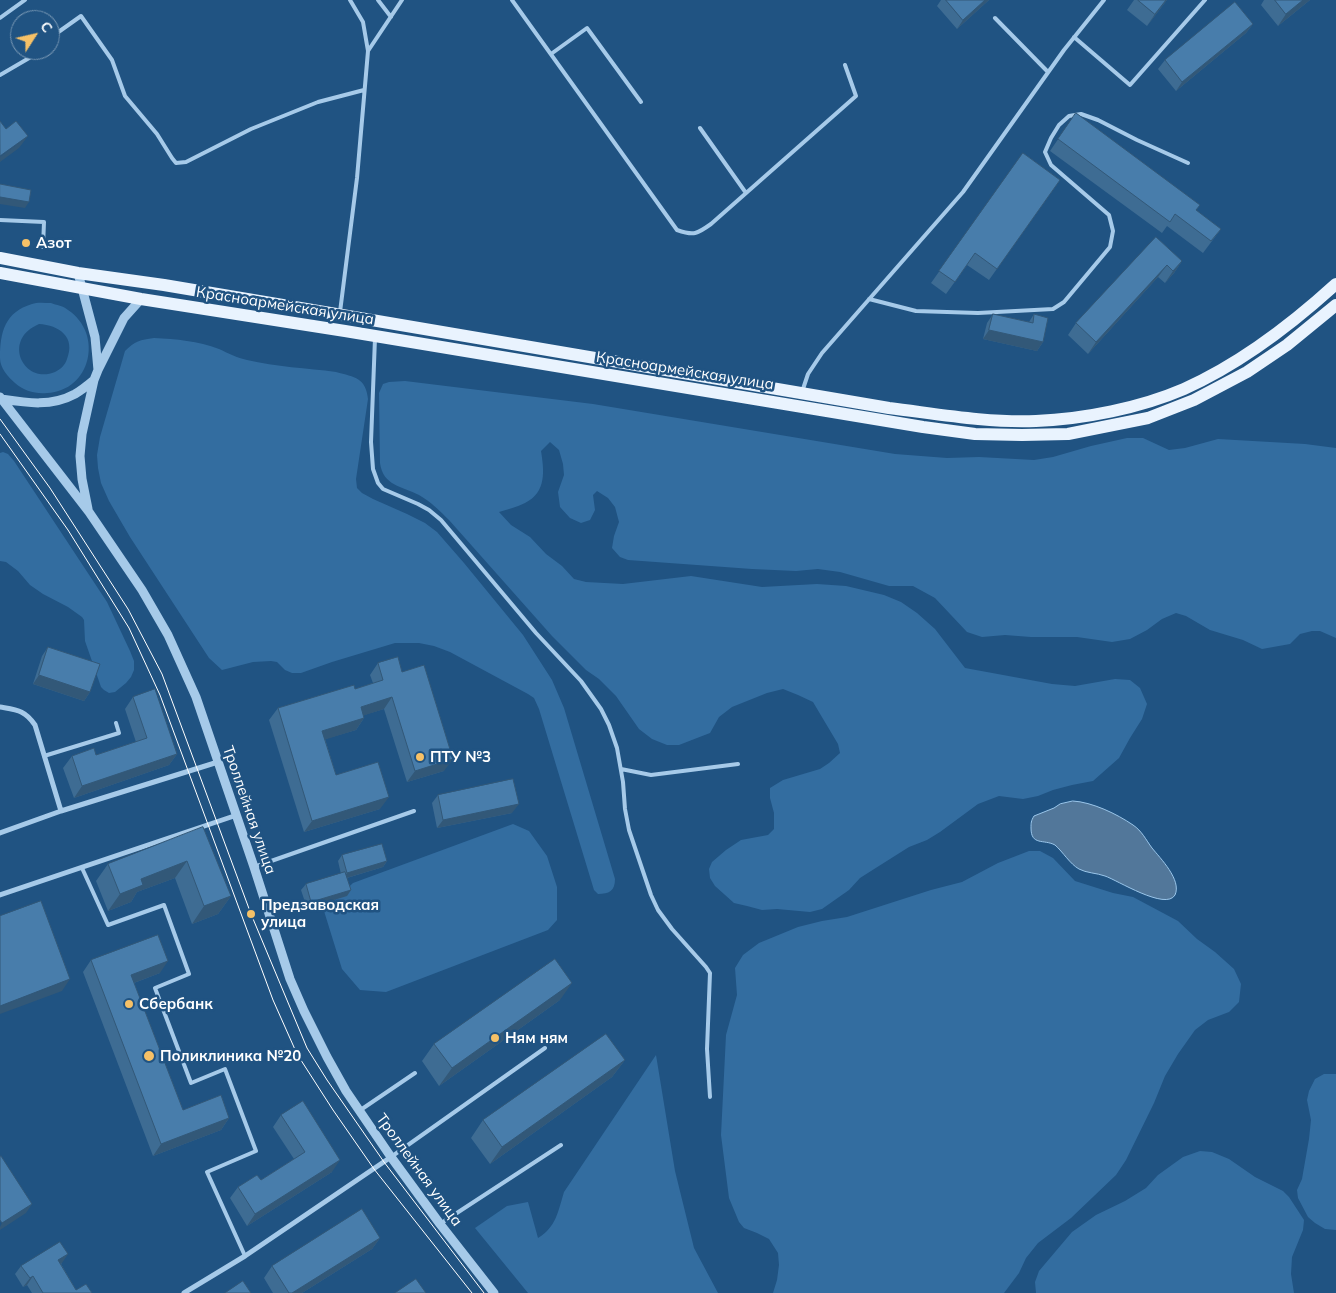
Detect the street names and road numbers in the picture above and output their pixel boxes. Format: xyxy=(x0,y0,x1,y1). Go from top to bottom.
street label: Красноармейская улица xyxy=(195,283,375,329)
street label: Красноармейская улица xyxy=(595,348,775,394)
street label: Троллейная улица xyxy=(219,744,279,876)
street label: Троллейная улица xyxy=(372,1110,466,1230)

